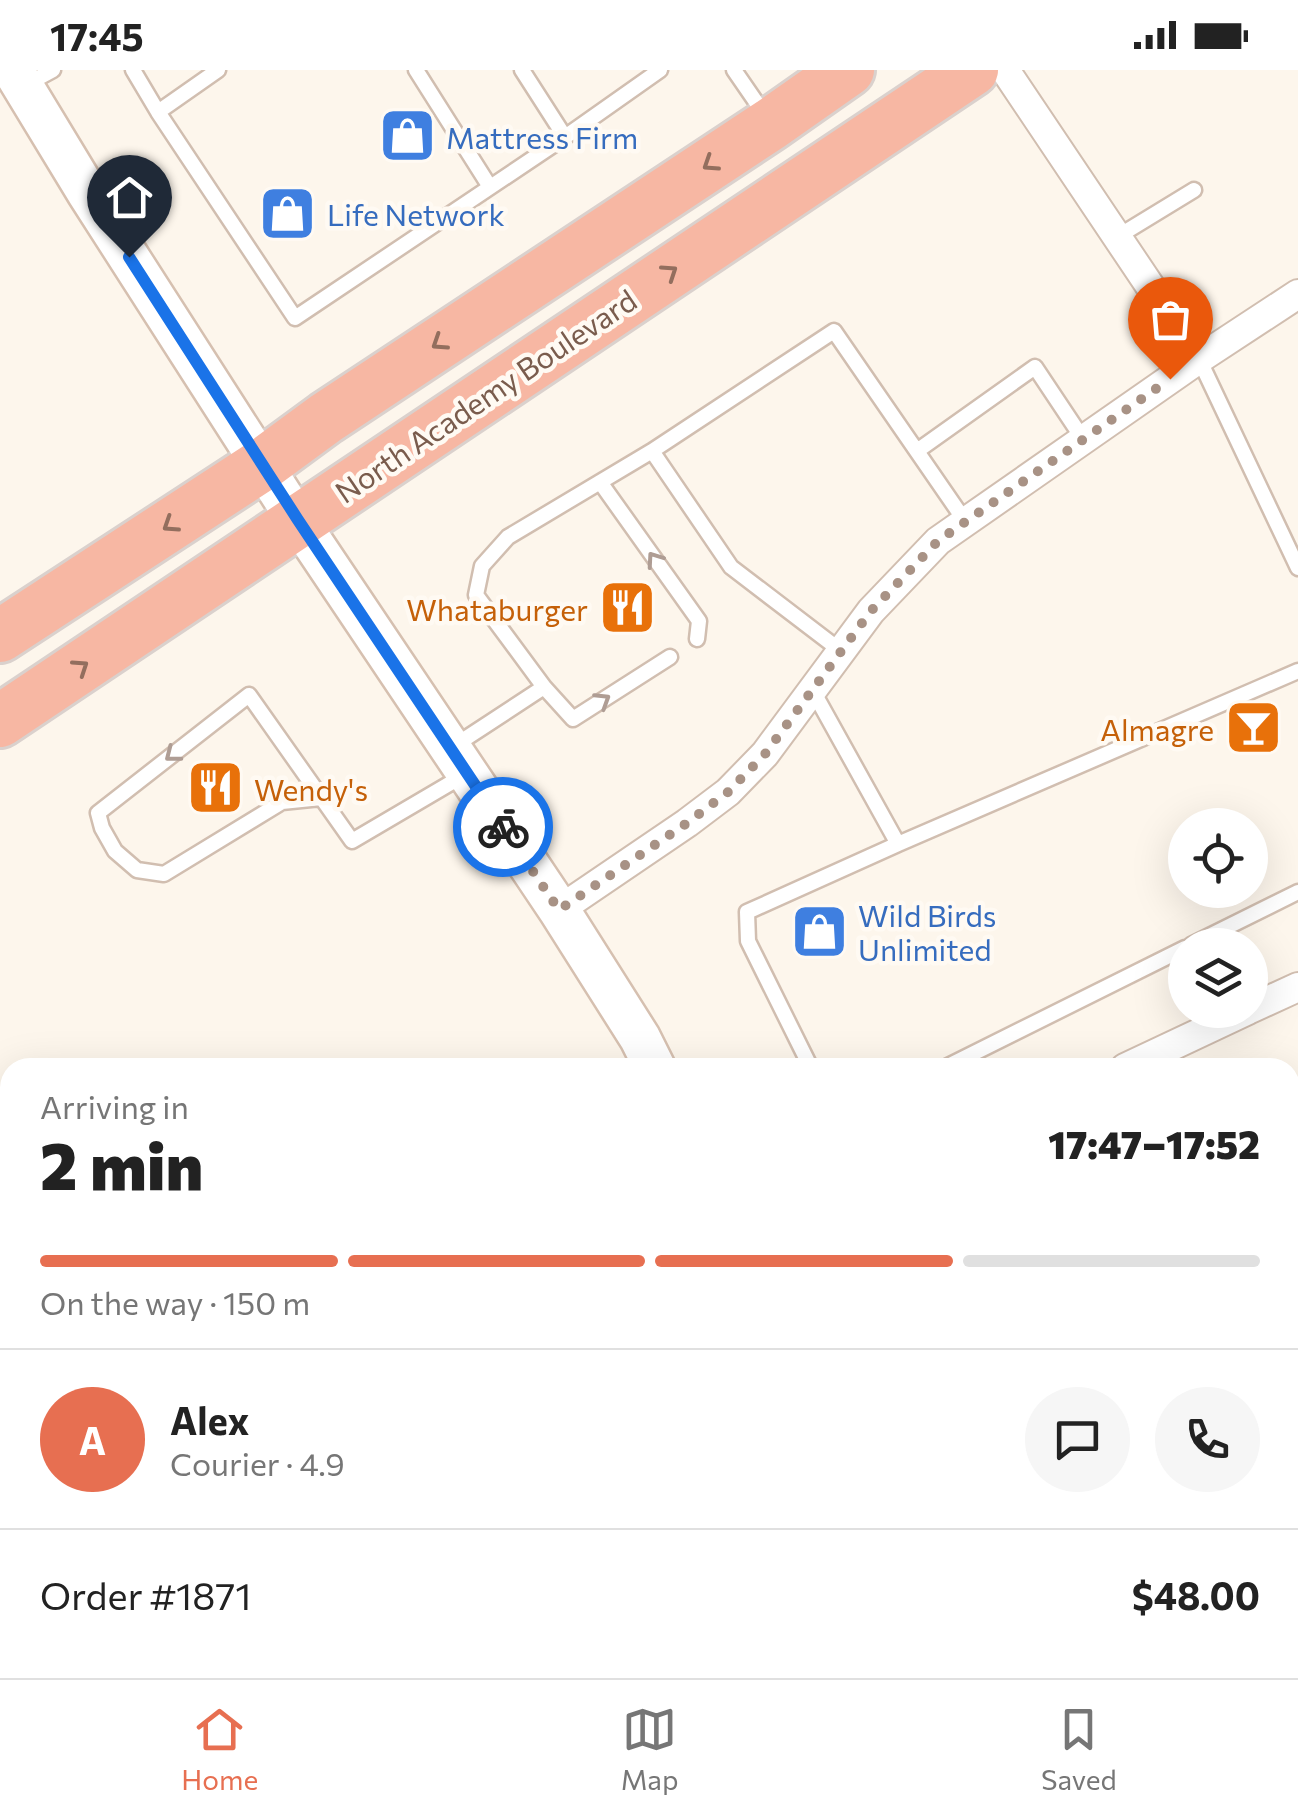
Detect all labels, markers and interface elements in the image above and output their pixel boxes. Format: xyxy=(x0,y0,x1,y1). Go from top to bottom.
text: 17:45 xyxy=(50,12,144,59)
shop icon: Mattress Firm xyxy=(377,106,437,166)
place label: Mattress Firm xyxy=(446,118,638,155)
one-way arrow xyxy=(703,152,721,171)
pin xyxy=(87,155,172,258)
icon: home xyxy=(102,170,157,225)
shop icon: Life Network xyxy=(258,183,318,243)
place label: Life Network xyxy=(327,195,505,232)
one-way arrow xyxy=(659,265,677,284)
pin xyxy=(1128,277,1213,380)
street label: North Academy Boulevard xyxy=(327,280,643,510)
icon: bag xyxy=(1143,292,1198,347)
one-way arrow xyxy=(431,331,449,350)
one-way arrow xyxy=(162,513,180,532)
one-way arrow xyxy=(649,552,666,570)
restaurant icon: Whataburger xyxy=(597,578,657,638)
place label: Whataburger xyxy=(406,590,588,627)
one-way arrow xyxy=(69,661,88,679)
one-way arrow xyxy=(592,693,610,712)
bar icon: Almagre xyxy=(1223,698,1283,758)
place label: Almagre xyxy=(1100,710,1214,747)
one-way arrow xyxy=(165,743,183,761)
restaurant icon: Wendy's xyxy=(185,758,245,818)
place label: Wendy's xyxy=(254,770,368,807)
courier xyxy=(453,777,553,877)
icon: bike xyxy=(476,800,531,855)
map controls xyxy=(1168,808,1268,1028)
button: locate xyxy=(1168,808,1268,908)
place label: Wild Birds Unlimited xyxy=(858,896,997,967)
shop icon: Wild Birds Unlimited xyxy=(789,901,849,961)
button: layers xyxy=(1168,928,1268,1028)
text: Arriving in xyxy=(40,1086,189,1126)
text: 17:47–17:52 xyxy=(1048,1120,1260,1167)
text: 2 min xyxy=(40,1124,203,1203)
text: On the way · 150 m xyxy=(40,1282,310,1322)
button: chat xyxy=(1025,1387,1130,1492)
button: phone xyxy=(1155,1387,1260,1492)
text: Alex xyxy=(170,1396,249,1443)
text: A xyxy=(79,1416,106,1463)
text: Courier · 4.9 xyxy=(170,1443,345,1483)
text: Order #1871 xyxy=(40,1571,251,1618)
text: $48.00 xyxy=(1132,1571,1260,1618)
tab: Home xyxy=(181,1702,258,1796)
tab: Map xyxy=(621,1702,679,1796)
tab: Saved xyxy=(1041,1702,1117,1796)

